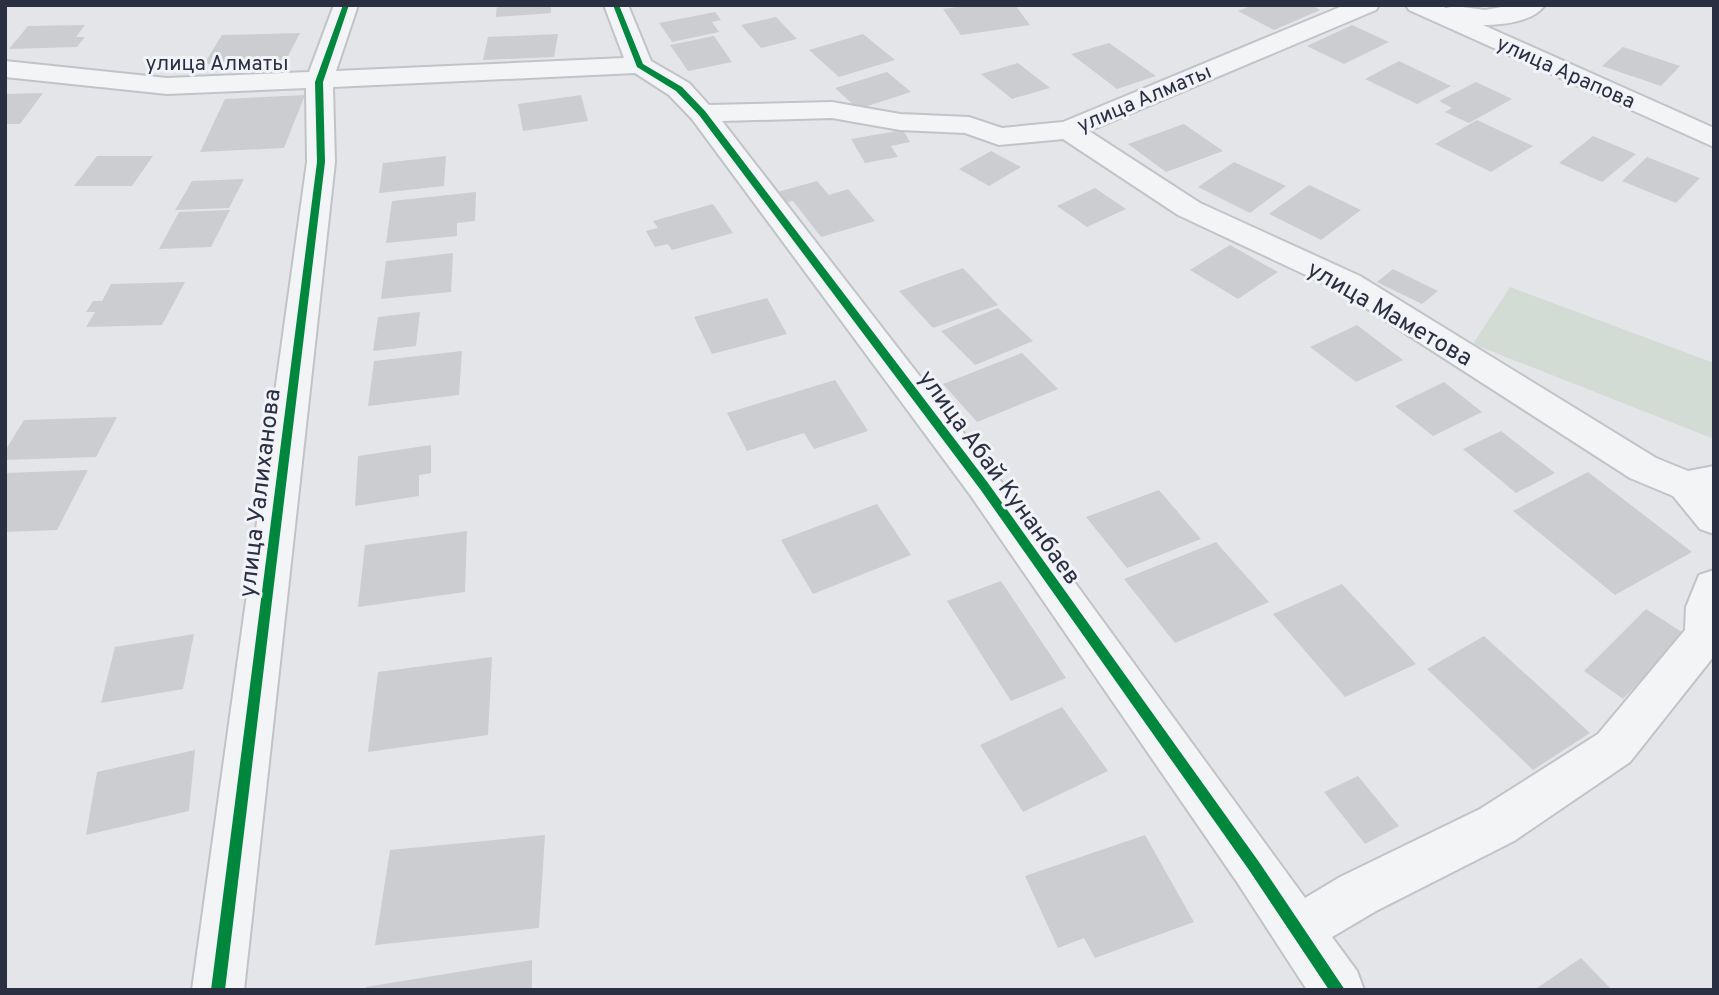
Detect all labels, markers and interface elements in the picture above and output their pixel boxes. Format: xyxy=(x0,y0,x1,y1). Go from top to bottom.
street label: улица Арапова xyxy=(1492,31,1639,116)
street label: улица Алматы xyxy=(145,51,289,78)
street label: улица Алматы xyxy=(1073,59,1216,140)
street label: улица Маметова xyxy=(1301,255,1477,374)
street label: улица Абай Кунанбаев xyxy=(910,365,1086,591)
street label: улица Уалиханова xyxy=(233,387,289,599)

